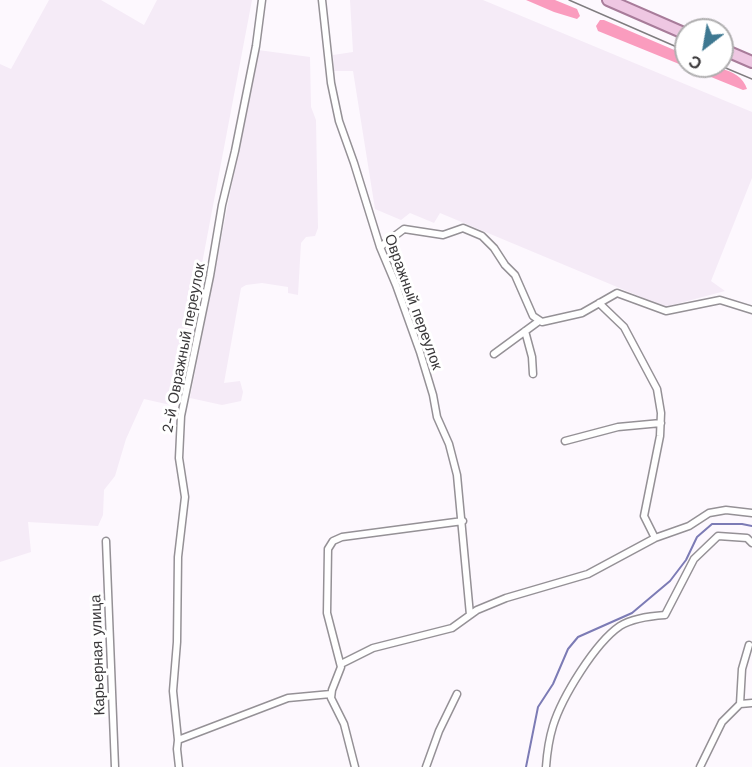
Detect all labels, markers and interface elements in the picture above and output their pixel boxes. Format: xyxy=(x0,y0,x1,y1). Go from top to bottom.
north arrow xyxy=(674,18,734,78)
text: С xyxy=(686,51,705,73)
street label: Овражный переулок xyxy=(380,232,446,372)
street label: 2-й Овражный переулок xyxy=(159,262,209,434)
street label: Карьерная улица xyxy=(87,594,109,716)

